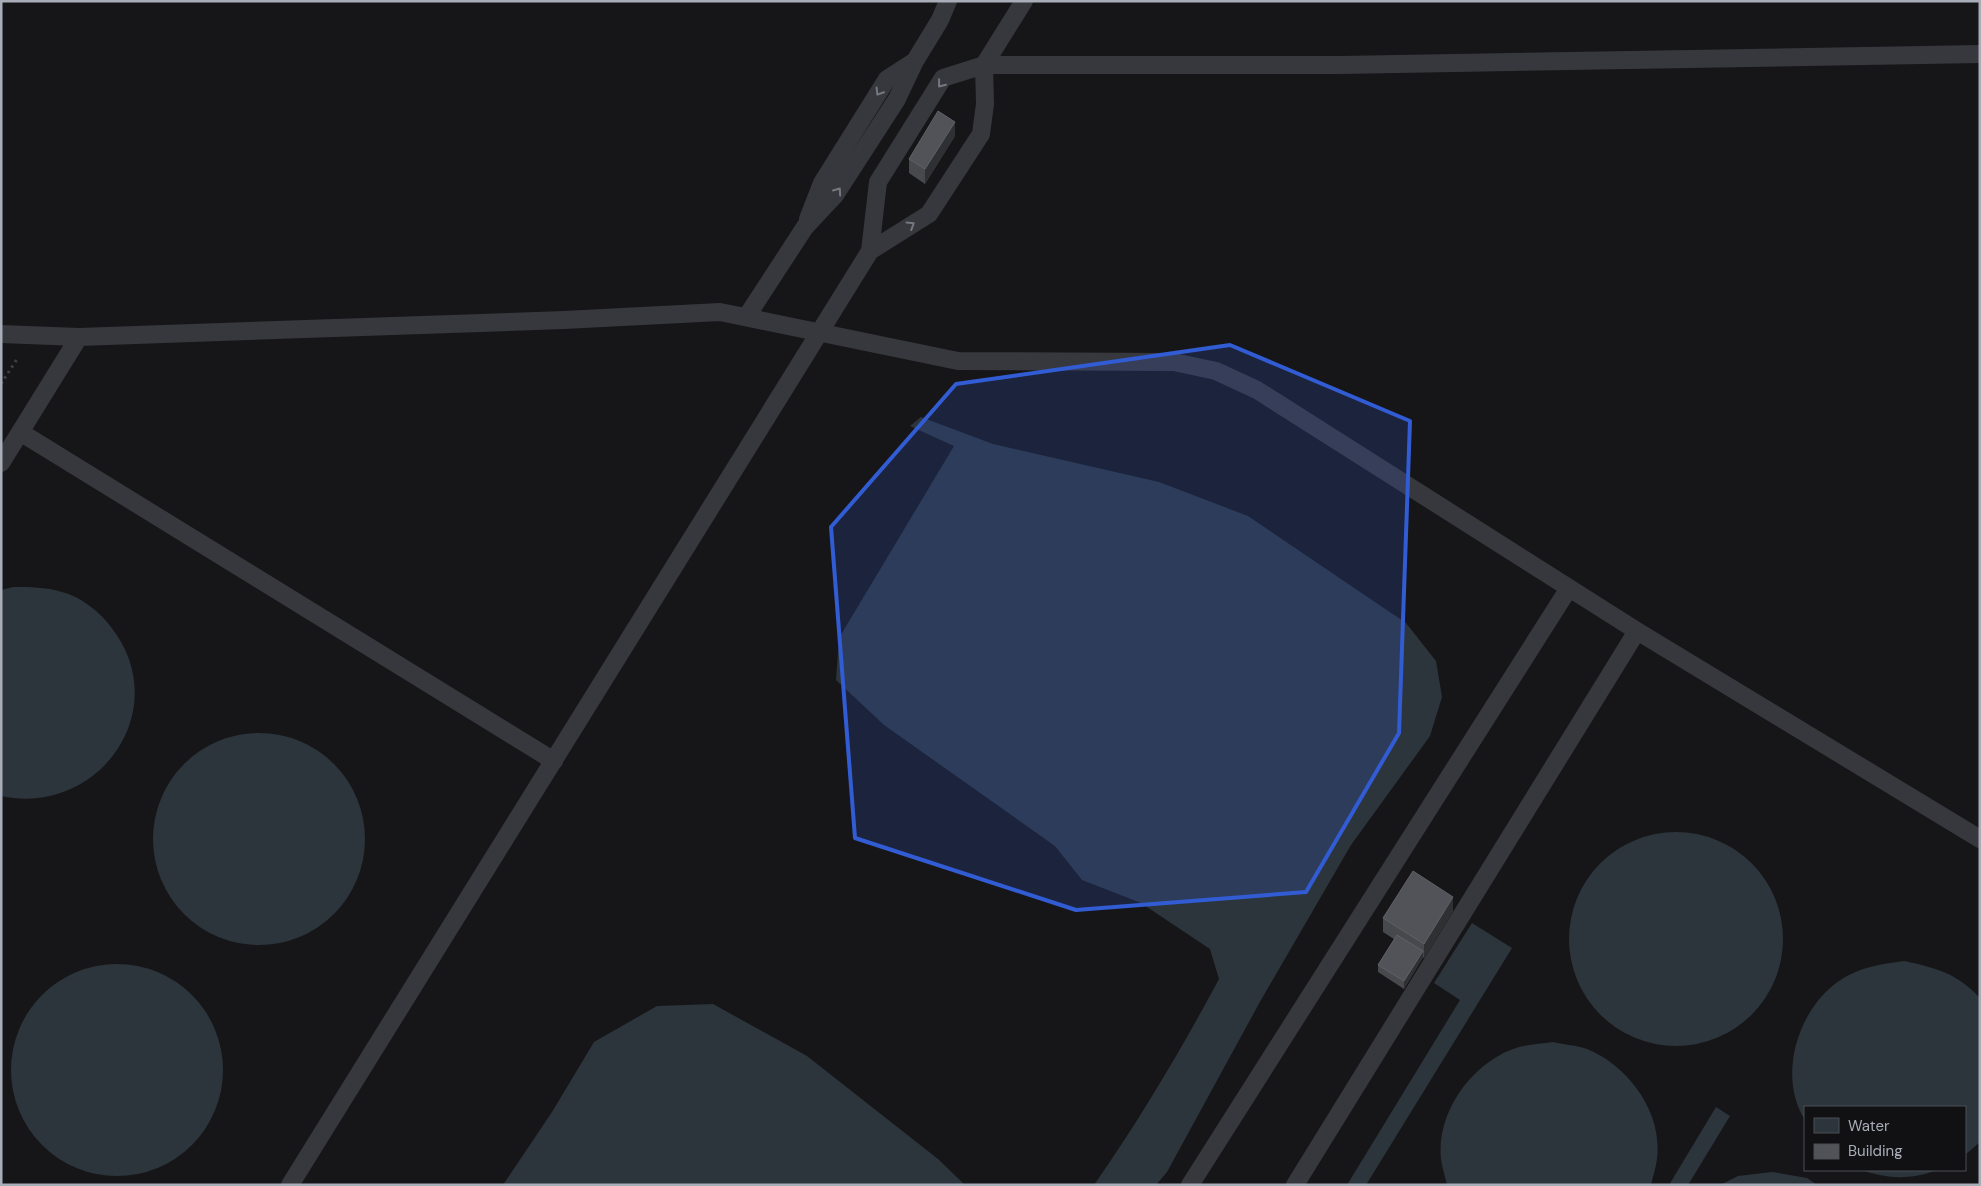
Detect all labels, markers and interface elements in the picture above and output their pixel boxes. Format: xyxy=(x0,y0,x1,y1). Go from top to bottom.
one-way arrow xyxy=(938,78,946,87)
one-way arrow xyxy=(876,87,885,96)
one-way arrow xyxy=(832,187,841,197)
one-way arrow xyxy=(906,222,915,232)
legend xyxy=(1804,1106,1966,1171)
text: Water xyxy=(1848,1116,1890,1136)
text: Building xyxy=(1848,1141,1903,1161)

